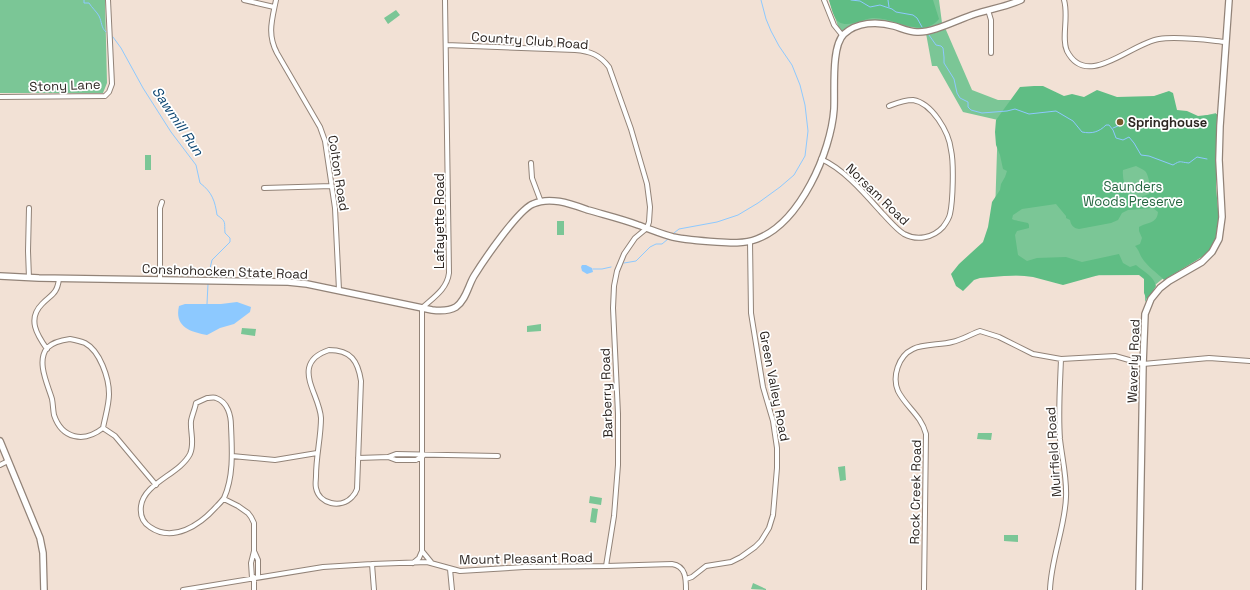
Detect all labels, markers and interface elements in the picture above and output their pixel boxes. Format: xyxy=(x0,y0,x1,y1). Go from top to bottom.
street label: Country Club Road xyxy=(471,28,589,53)
street label: Stony Lane xyxy=(29,76,101,95)
water label: Sawmill Run xyxy=(148,83,208,159)
place label: Springhouse xyxy=(1128,114,1207,131)
marker: Springhouse xyxy=(1115,117,1125,127)
street label: Colton Road xyxy=(324,134,353,212)
street label: Norsam Road xyxy=(842,160,913,229)
street label: Lafayette Road xyxy=(431,173,448,269)
park label: Saunders Woods Preserve xyxy=(1083,178,1183,210)
street label: Conshohocken State Road xyxy=(142,260,308,283)
street label: Waverly Road xyxy=(1124,319,1143,403)
street label: Green Valley Road xyxy=(755,329,794,443)
street label: Barberry Road xyxy=(596,348,617,438)
street label: Muirfield Road xyxy=(1042,406,1065,498)
street label: Rock Creek Road xyxy=(906,439,925,545)
street label: Mount Pleasant Road xyxy=(459,549,593,568)

